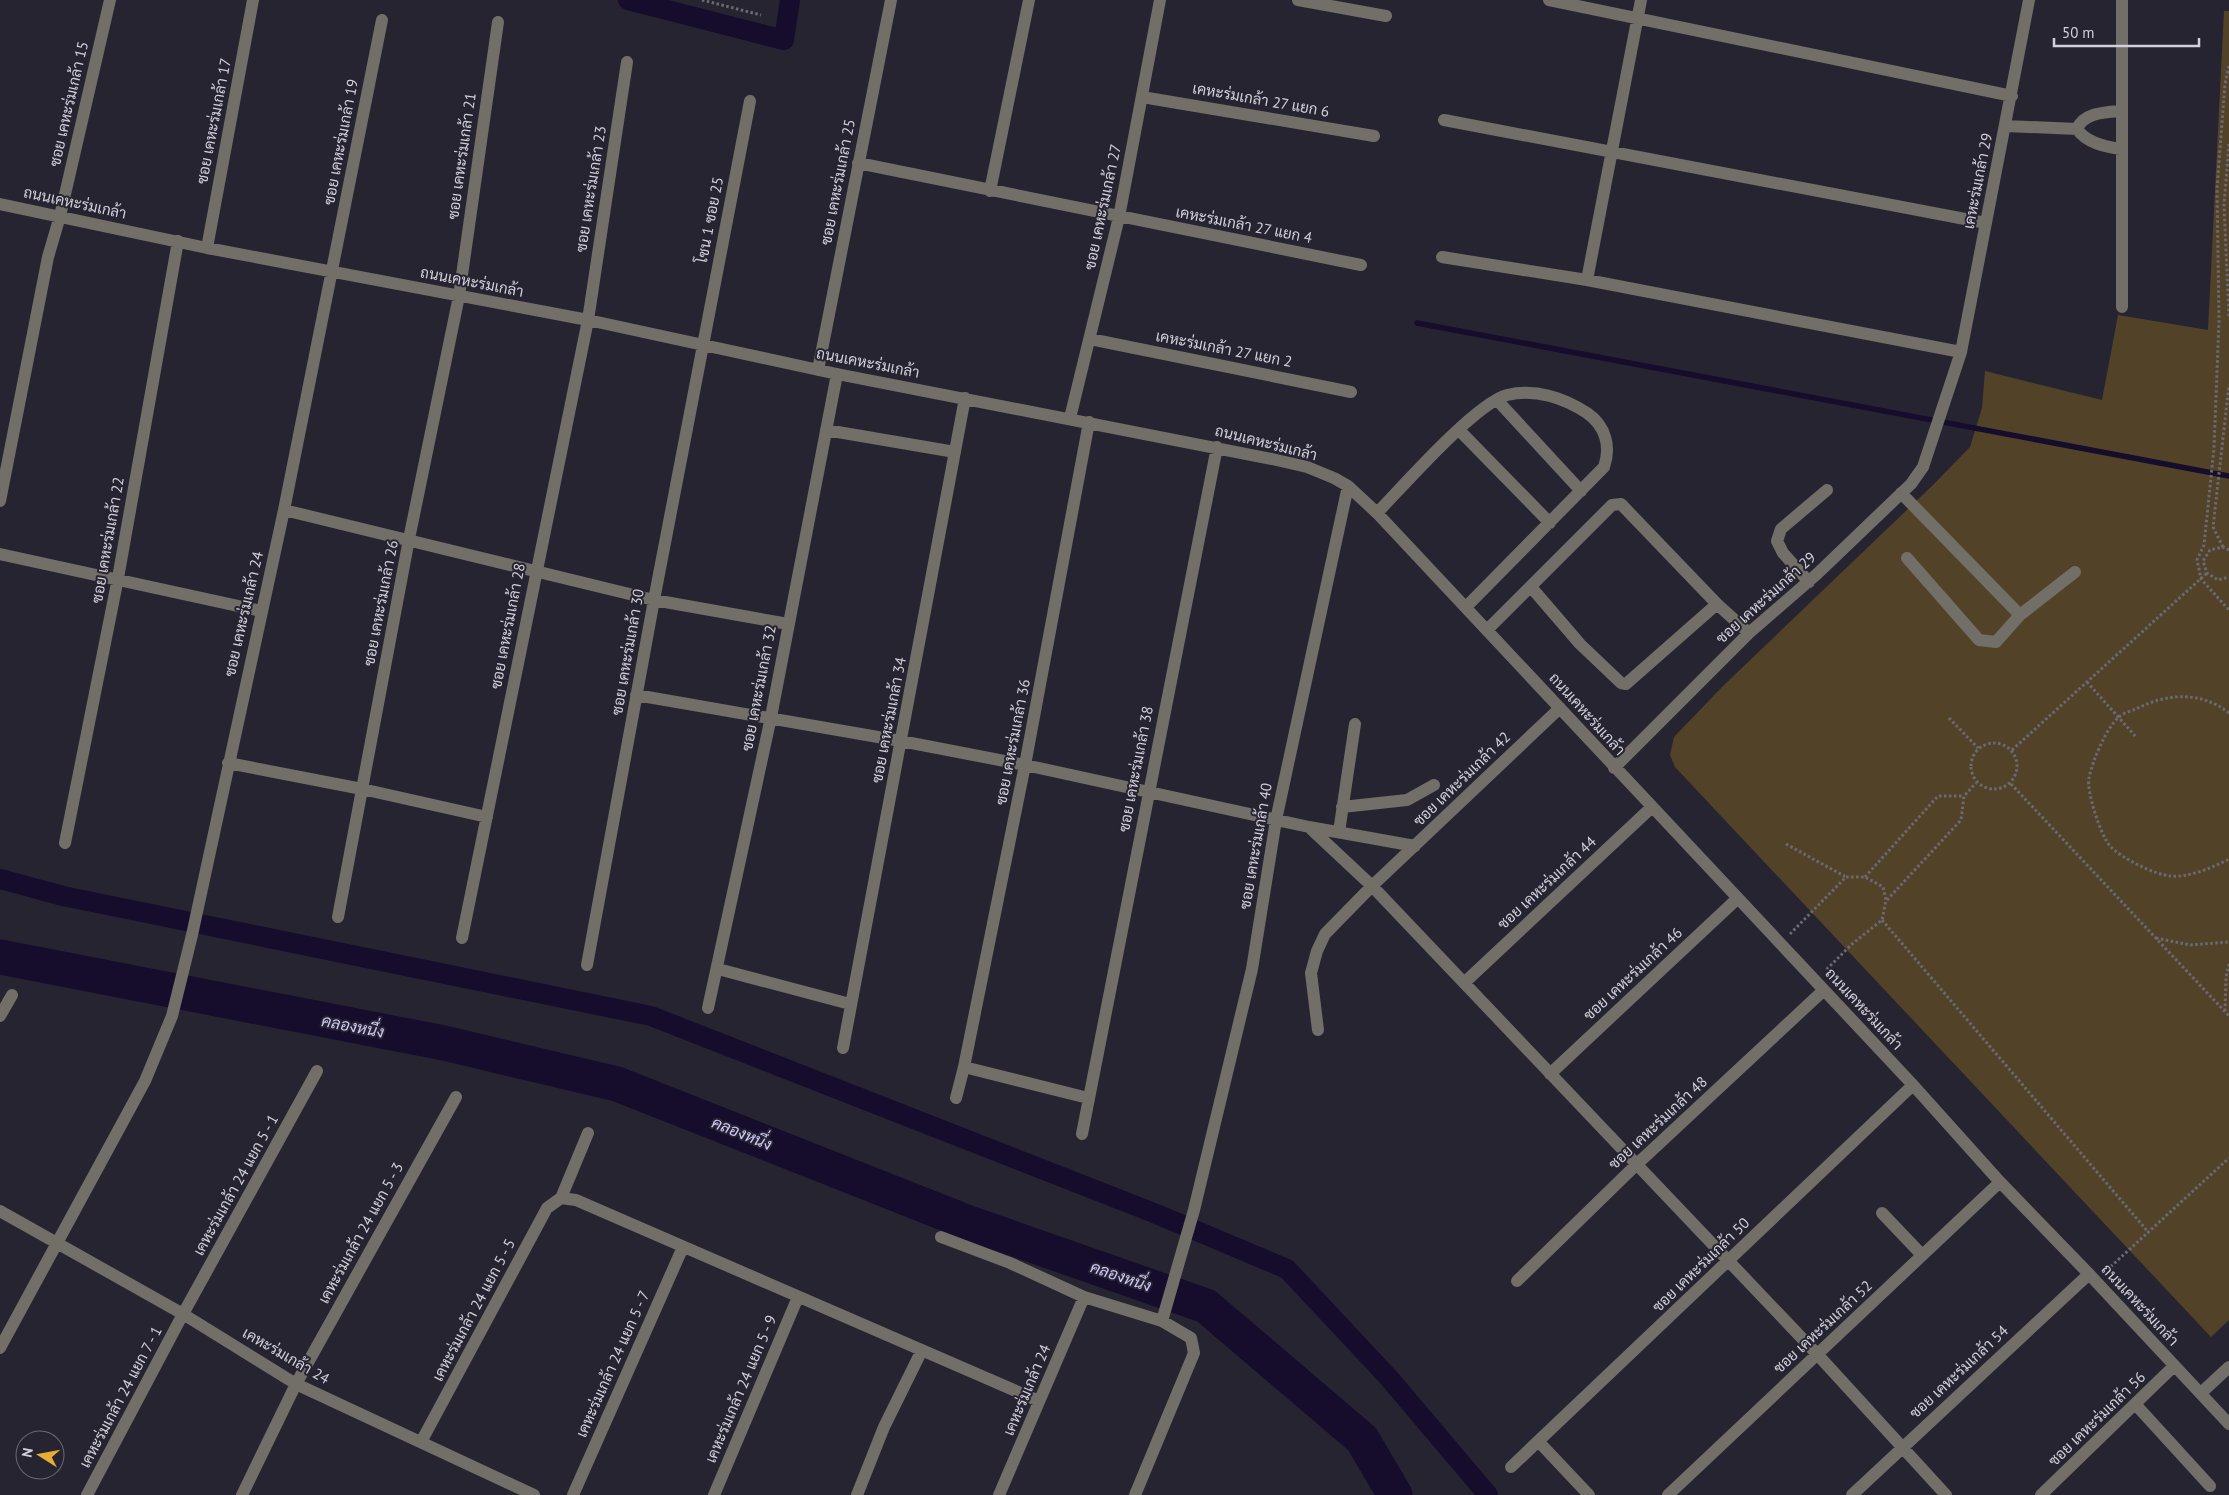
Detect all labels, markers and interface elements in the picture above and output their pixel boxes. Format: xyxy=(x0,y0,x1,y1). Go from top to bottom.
scale bar xyxy=(2054,15,2199,47)
text: 50 m xyxy=(2062,23,2095,42)
street label: ซอย เคหะร่มเกล้า 15 xyxy=(45,39,92,168)
street label: ซอย เคหะร่มเกล้า 17 xyxy=(192,56,235,186)
street label: ซอย เคหะร่มเกล้า 19 xyxy=(319,77,362,207)
street label: เคหะร่มเกล้า 27 แยก 6 xyxy=(1191,78,1331,121)
street label: ซอย เคหะร่มเกล้า 21 xyxy=(443,91,480,221)
street label: ซอย เคหะร่มเกล้า 25 xyxy=(816,117,859,247)
street label: ซอย เคหะร่มเกล้า 23 xyxy=(571,124,610,254)
street label: เคหะร่มเกล้า 29 xyxy=(1959,131,1996,230)
street label: ซอย เคหะร่มเกล้า 27 xyxy=(1080,142,1125,271)
street label: โซน 1 ซอย 25 xyxy=(692,175,727,266)
street label: ถนนเคหะร่มเกล้า xyxy=(22,182,128,223)
street label: เคหะร่มเกล้า 27 แยก 4 xyxy=(1174,202,1314,247)
street label: ถนนเคหะร่มเกล้า xyxy=(419,262,525,301)
street label: เคหะร่มเกล้า 27 แยก 2 xyxy=(1154,326,1294,371)
street label: ถนนเคหะร่มเกล้า xyxy=(815,343,921,382)
street label: ถนนเคหะร่มเกล้า xyxy=(1213,421,1319,464)
street label: ซอย เคหะร่มเกล้า 22 xyxy=(87,475,128,605)
street label: ซอย เคหะร่มเกล้า 26 xyxy=(359,538,402,668)
street label: ซอย เคหะร่มเกล้า 29 xyxy=(1712,548,1820,648)
street label: ซอย เคหะร่มเกล้า 24 xyxy=(220,549,267,678)
street label: ซอย เคหะร่มเกล้า 28 xyxy=(486,561,529,691)
street label: ซอย เคหะร่มเกล้า 30 xyxy=(607,587,648,717)
street label: ซอย เคหะร่มเกล้า 32 xyxy=(737,623,780,753)
street label: ซอย เคหะร่มเกล้า 34 xyxy=(867,655,910,785)
street label: ถนนเคหะร่มเกล้า xyxy=(1545,668,1629,759)
street label: ซอย เคหะร่มเกล้า 36 xyxy=(991,677,1034,807)
street label: ซอย เคหะร่มเกล้า 38 xyxy=(1114,704,1157,834)
street label: ซอย เคหะร่มเกล้า 42 xyxy=(1409,727,1514,830)
street label: ซอย เคหะร่มเกล้า 40 xyxy=(1235,781,1276,911)
street label: ซอย เคหะร่มเกล้า 44 xyxy=(1493,832,1600,933)
street label: ซอย เคหะร่มเกล้า 46 xyxy=(1579,923,1686,1024)
street label: ถนนเคหะร่มเกล้า xyxy=(1822,964,1907,1053)
water label: คลองหนึ่ง xyxy=(320,1006,387,1042)
street label: ซอย เคหะร่มเกล้า 48 xyxy=(1604,1072,1711,1173)
water label: คลองหนึ่ง xyxy=(709,1108,777,1154)
street label: เคหะร่มเกล้า 24 แยก 5 - 1 xyxy=(189,1111,282,1259)
street label: เคหะร่มเกล้า 24 แยก 5 - 3 xyxy=(314,1159,407,1307)
street label: ซอย เคหะร่มเกล้า 50 xyxy=(1648,1213,1753,1316)
street label: เคหะร่มเกล้า 24 แยก 5 - 5 xyxy=(428,1235,519,1384)
water label: คลองหนึ่ง xyxy=(1088,1253,1155,1296)
street label: ถนนเคหะร่มเกล้า xyxy=(2098,1260,2183,1349)
street label: ซอย เคหะร่มเกล้า 52 xyxy=(1769,1276,1876,1377)
street label: เคหะร่มเกล้า 24 แยก 5 - 7 xyxy=(572,1287,653,1440)
street label: เคหะร่มเกล้า 24 แยก 5 - 9 xyxy=(701,1312,780,1466)
street label: ซอย เคหะร่มเกล้า 54 xyxy=(1905,1321,2012,1422)
street label: เคหะร่มเกล้า 24 แยก 7 - 1 xyxy=(75,1323,166,1471)
street label: เคหะร่มเกล้า 24 xyxy=(239,1323,333,1388)
street label: เคหะร่มเกล้า 24 xyxy=(999,1341,1054,1438)
street label: ซอย เคหะร่มเกล้า 56 xyxy=(2044,1367,2149,1470)
north arrow xyxy=(15,1430,65,1480)
text: N xyxy=(18,1446,37,1459)

